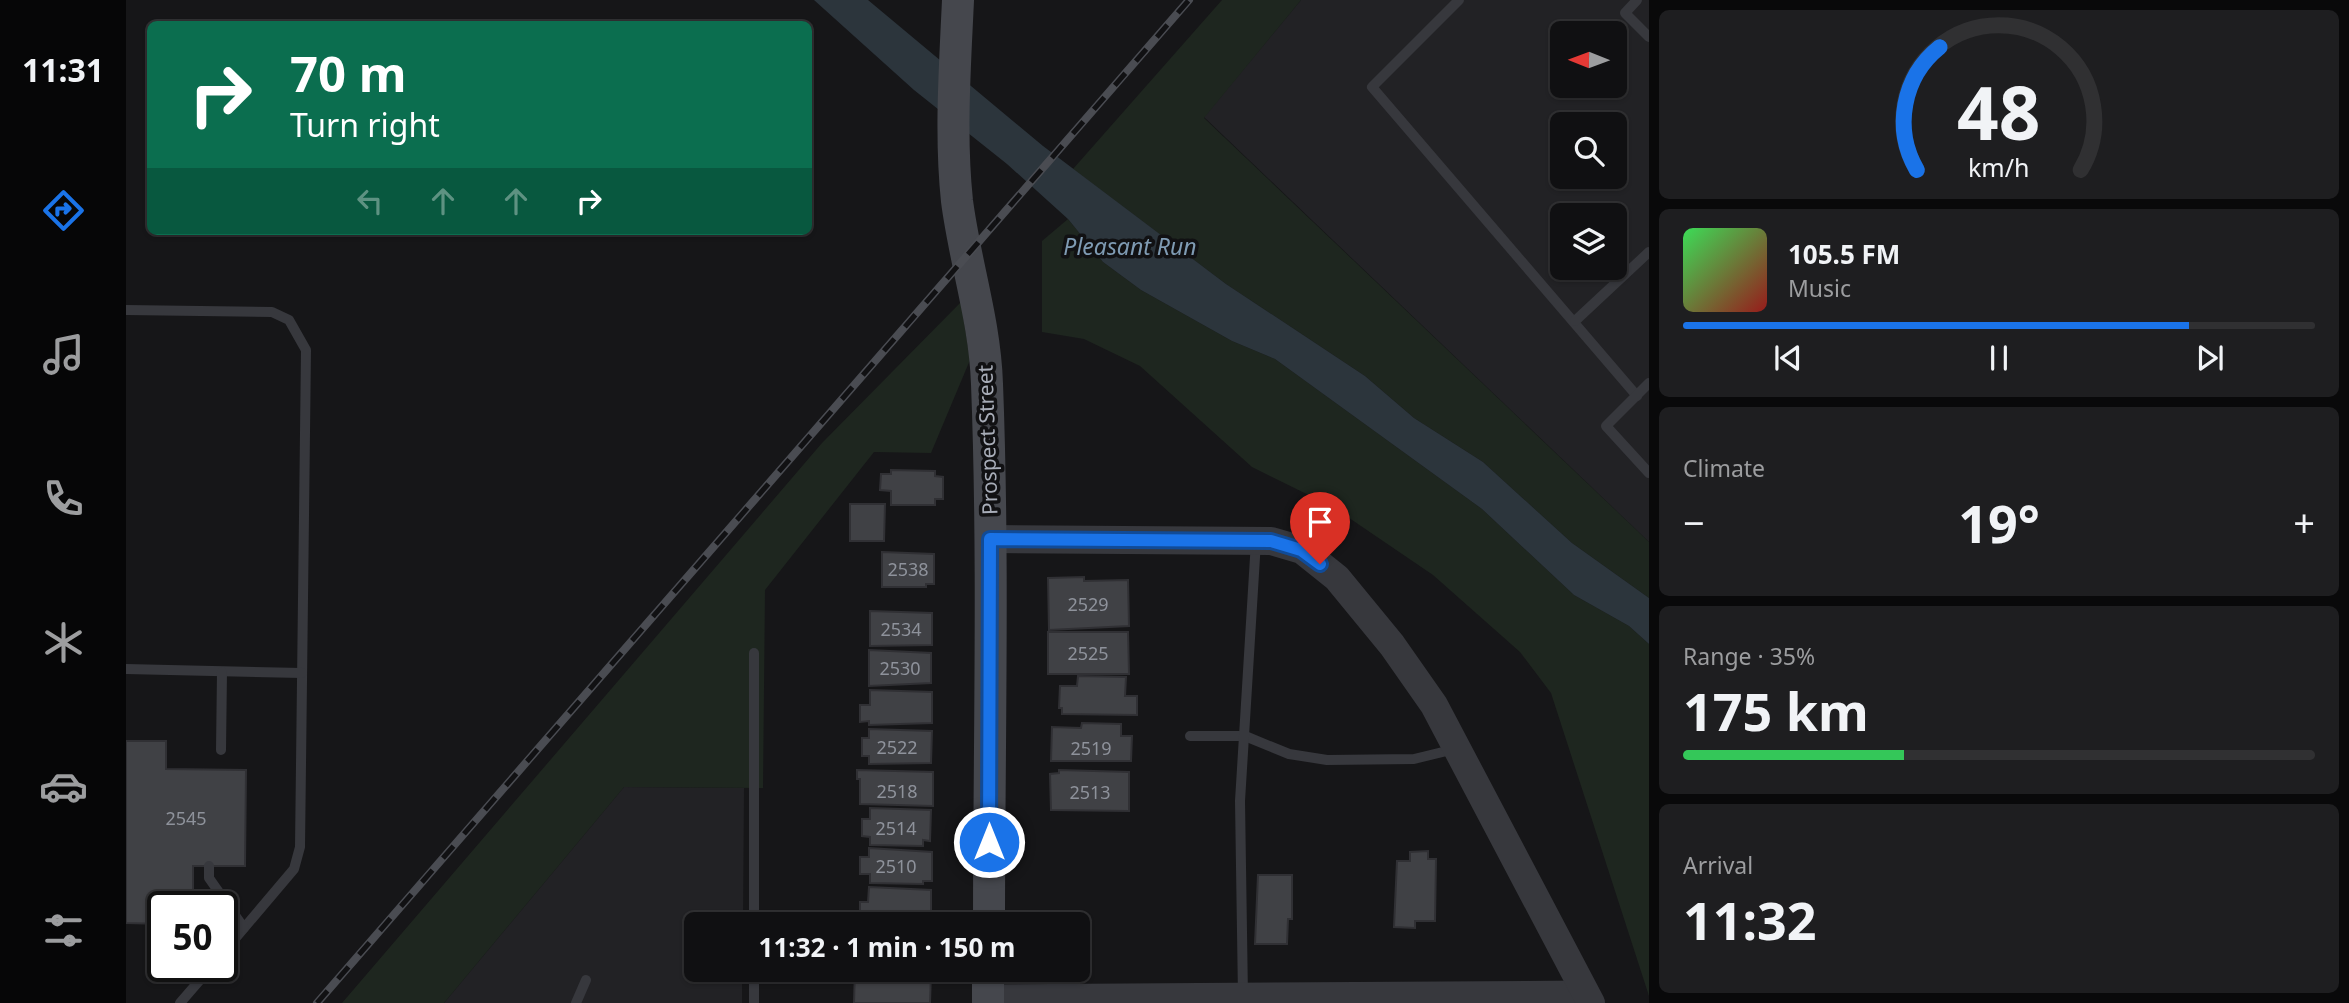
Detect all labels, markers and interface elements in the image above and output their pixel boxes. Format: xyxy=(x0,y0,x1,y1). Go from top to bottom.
north arrow xyxy=(1550,21,1628,98)
map controls xyxy=(1550,21,1627,280)
text: 70 m xyxy=(290,40,407,106)
text: 11:31 xyxy=(22,48,104,91)
icon: right xyxy=(175,49,266,140)
text: 48 xyxy=(1957,63,2041,162)
text: Turn right xyxy=(290,103,440,146)
button: search xyxy=(1550,112,1627,189)
text: km/h xyxy=(1968,150,2030,184)
icon: left xyxy=(351,182,389,220)
icon: ahead xyxy=(424,182,462,220)
icon: ahead xyxy=(497,182,535,220)
icon: right xyxy=(570,182,608,220)
icon: directions xyxy=(39,186,88,235)
button: layers xyxy=(1550,203,1627,280)
water label: Pleasant Run xyxy=(1063,230,1197,262)
text: 105.5 FM xyxy=(1788,236,1900,272)
text: Music xyxy=(1788,272,1851,304)
icon: music xyxy=(39,330,88,379)
icon: previous xyxy=(1769,339,1807,377)
icon: pause xyxy=(1980,339,2018,377)
icon: next xyxy=(2191,339,2229,377)
street label: Prospect Street xyxy=(970,364,1004,516)
text: Climate xyxy=(1683,452,1765,484)
icon: phone xyxy=(39,474,88,523)
text: 19° xyxy=(1958,487,2040,558)
pin xyxy=(1290,492,1350,564)
text: − xyxy=(1683,496,1705,548)
text: + xyxy=(2293,496,2315,548)
icon: arrive xyxy=(1301,503,1339,541)
house number: 2538 xyxy=(887,557,929,581)
house number: 2529 xyxy=(1067,592,1109,616)
house number: 2534 xyxy=(880,617,922,641)
icon: climate xyxy=(39,618,88,667)
text: Range · 35% xyxy=(1683,640,1815,672)
house number: 2525 xyxy=(1067,641,1109,665)
house number: 2530 xyxy=(879,656,921,680)
text: 175 km xyxy=(1683,675,1869,746)
house number: 2522 xyxy=(876,735,918,759)
house number: 2519 xyxy=(1070,736,1112,760)
icon: car xyxy=(39,762,88,811)
house number: 2518 xyxy=(876,779,918,803)
house number: 2513 xyxy=(1069,780,1111,804)
position arrow xyxy=(952,805,1026,879)
house number: 2545 xyxy=(165,806,207,830)
house number: 2514 xyxy=(875,816,917,840)
text: Arrival xyxy=(1683,849,1753,881)
house number: 2510 xyxy=(875,854,917,878)
text: 11:32 xyxy=(1683,884,1817,955)
speed limit sign: 50 xyxy=(147,891,238,982)
icon: filters xyxy=(39,906,88,955)
text: 11:32 · 1 min · 150 m xyxy=(759,929,1015,965)

